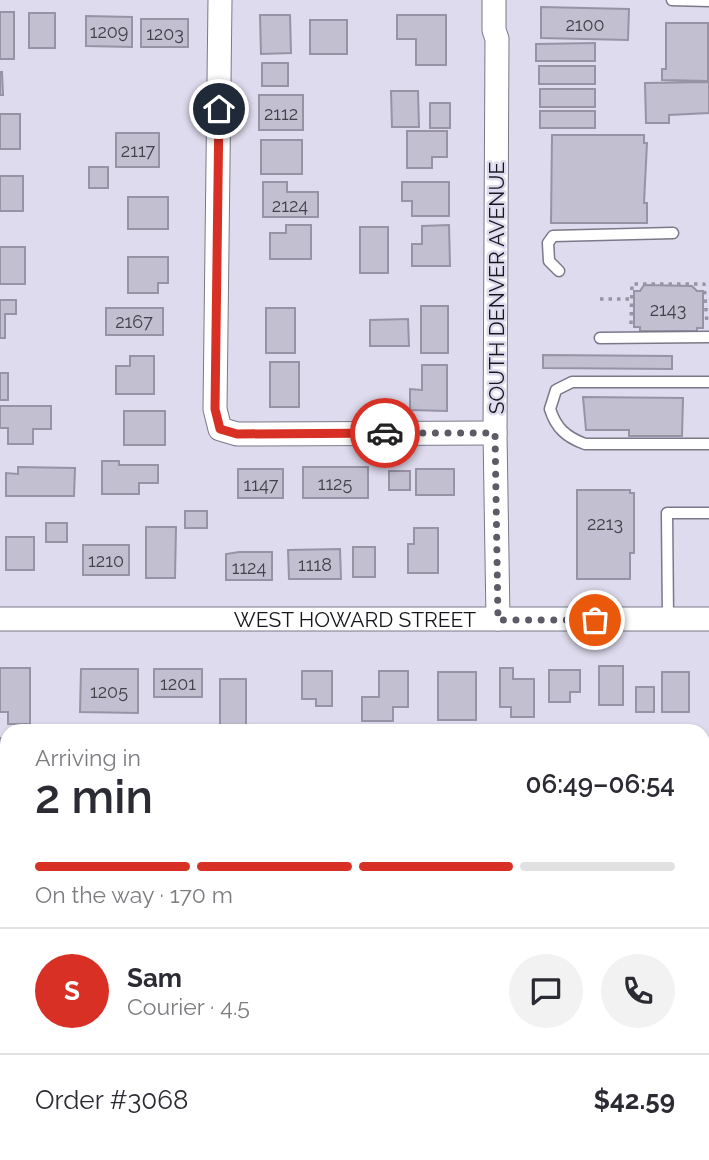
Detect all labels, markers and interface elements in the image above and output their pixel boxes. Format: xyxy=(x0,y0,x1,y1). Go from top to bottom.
house number: 2100 xyxy=(565,14,605,35)
house number: 1209 xyxy=(90,21,128,42)
house number: 1203 xyxy=(146,23,184,44)
pin xyxy=(189,79,249,139)
icon: home xyxy=(200,90,238,128)
house number: 2112 xyxy=(264,103,298,124)
house number: 2117 xyxy=(121,140,156,161)
street label: SOUTH DENVER AVENUE xyxy=(484,162,509,414)
house number: 2124 xyxy=(272,195,308,216)
house number: 2143 xyxy=(650,299,686,320)
house number: 2167 xyxy=(115,311,153,332)
courier xyxy=(350,398,420,468)
icon: car xyxy=(366,414,404,452)
house number: 1125 xyxy=(318,473,352,494)
house number: 1147 xyxy=(244,474,279,495)
house number: 2213 xyxy=(587,513,623,534)
house number: 1210 xyxy=(88,550,124,571)
house number: 1118 xyxy=(298,554,332,575)
house number: 1124 xyxy=(232,557,266,578)
pin xyxy=(565,590,625,650)
icon: bag xyxy=(576,601,614,639)
street label: WEST HOWARD STREET xyxy=(234,607,476,632)
house number: 1201 xyxy=(160,673,196,694)
house number: 1205 xyxy=(90,681,128,702)
text: Arriving in xyxy=(35,744,141,771)
text: 06:49–06:54 xyxy=(526,769,675,799)
text: 2 min xyxy=(35,770,153,824)
text: On the way · 170 m xyxy=(35,881,233,908)
button: chat xyxy=(509,954,583,1028)
button: phone xyxy=(601,954,675,1028)
text: Sam xyxy=(127,963,182,993)
text: S xyxy=(64,976,80,1006)
text: Courier · 4.5 xyxy=(127,993,250,1020)
text: Order #3068 xyxy=(35,1085,188,1115)
text: $42.59 xyxy=(593,1085,675,1115)

